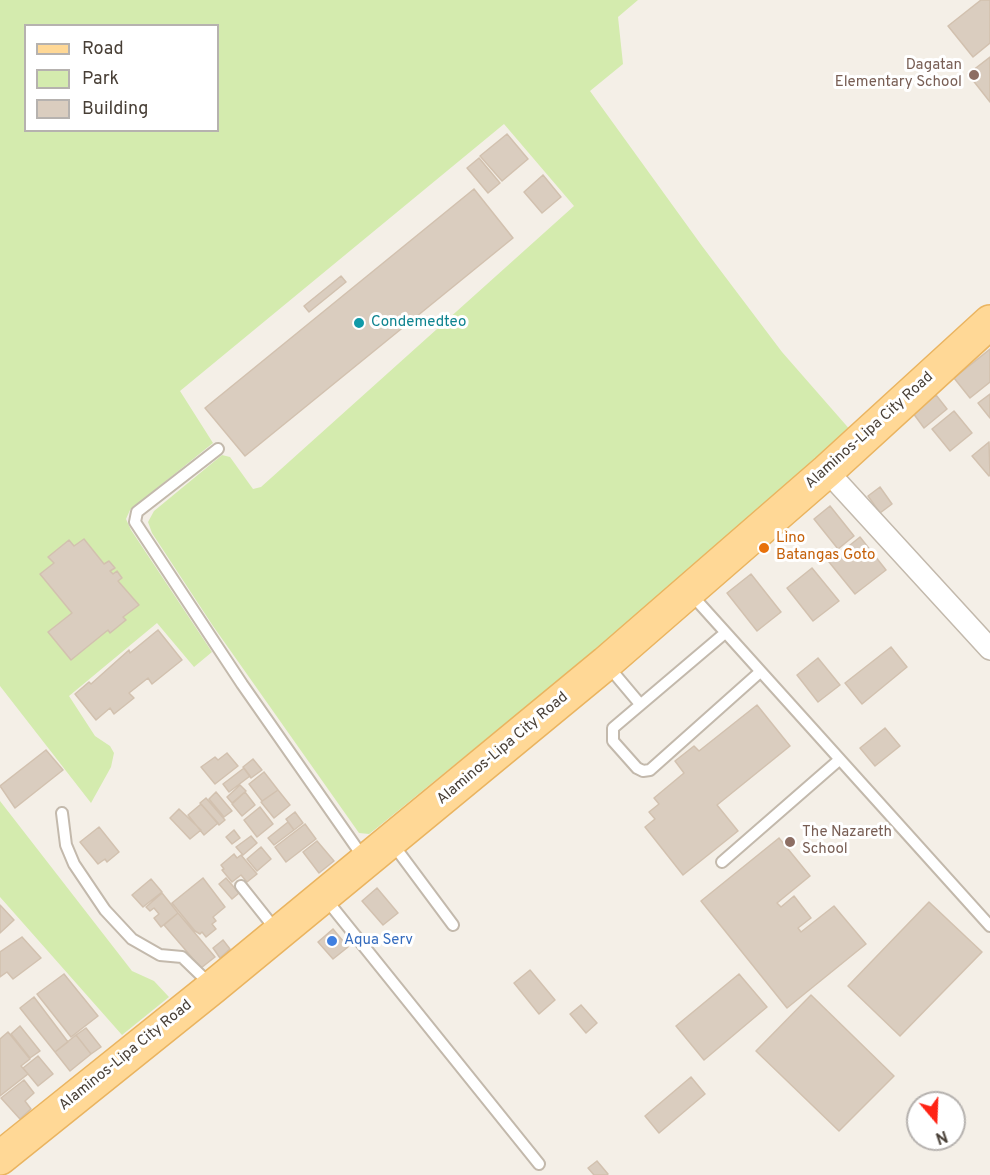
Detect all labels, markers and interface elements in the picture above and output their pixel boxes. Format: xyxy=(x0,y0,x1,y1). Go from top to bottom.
legend xyxy=(24,24,219,132)
text: Road xyxy=(82,38,124,61)
place label: Dagatan Elementary School xyxy=(835,57,962,92)
text: Park xyxy=(82,68,119,91)
marker: Dagatan Elementary School xyxy=(967,68,981,82)
text: Building xyxy=(82,98,148,121)
place label: Condemedteo xyxy=(371,314,466,332)
marker: Condemedteo xyxy=(352,316,366,330)
street label: Alaminos-Lipa City Road xyxy=(802,369,938,493)
place label: Lino Batangas Goto xyxy=(776,530,875,565)
marker: Lino Batangas Goto xyxy=(757,541,771,555)
street label: Alaminos-Lipa City Road xyxy=(434,689,572,809)
place label: The Nazareth School xyxy=(802,824,892,859)
marker: The Nazareth School xyxy=(783,835,797,849)
place label: Aqua Serv xyxy=(344,932,413,950)
marker: Aqua Serv xyxy=(325,934,339,948)
street label: Alaminos-Lipa City Road xyxy=(56,997,196,1115)
north arrow xyxy=(906,1091,966,1151)
text: N xyxy=(933,1125,950,1147)

